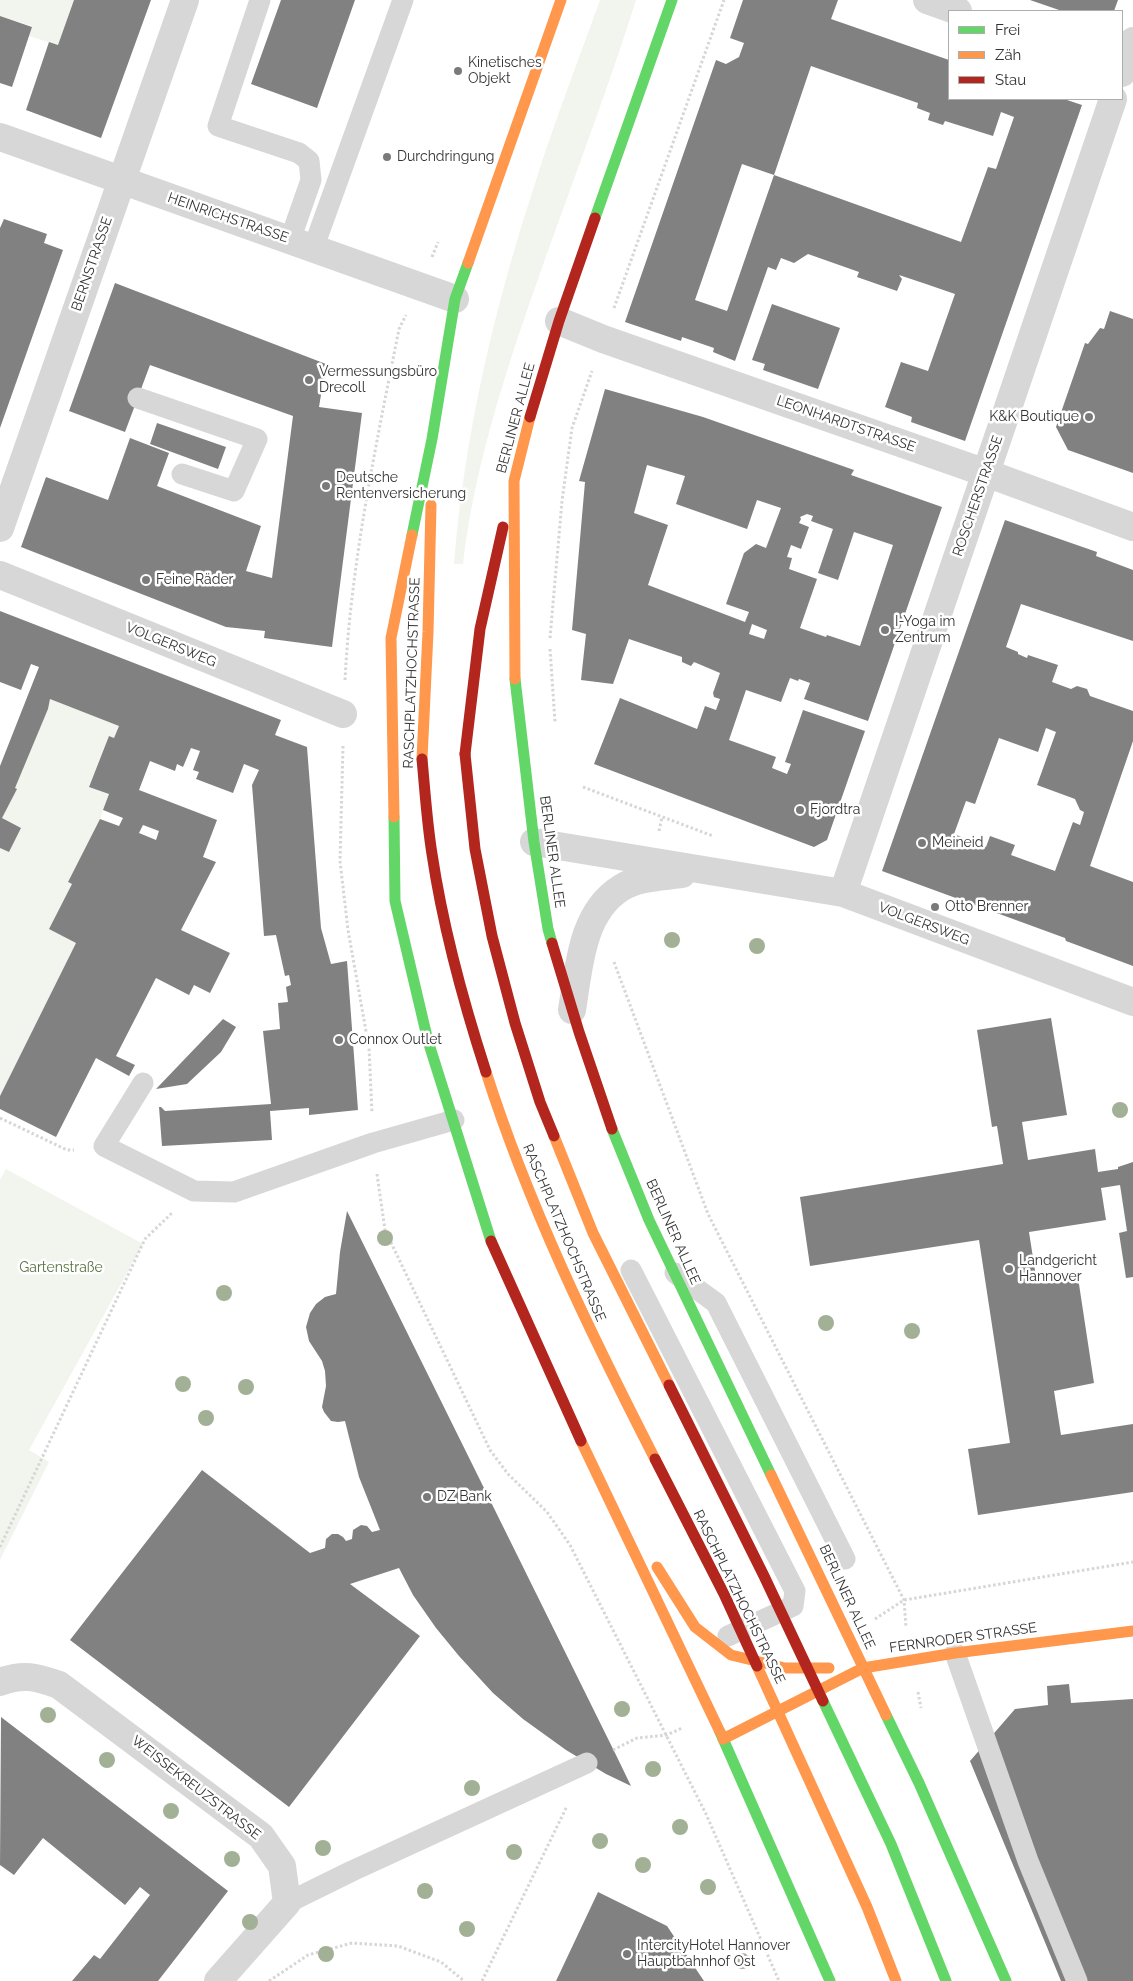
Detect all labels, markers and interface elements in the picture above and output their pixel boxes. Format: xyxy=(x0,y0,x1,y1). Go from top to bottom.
legend xyxy=(948,10,1123,100)
text: Frei xyxy=(995,21,1020,39)
text: Zäh xyxy=(995,46,1021,64)
place label: Kinetisches Objekt xyxy=(468,55,542,88)
marker: Kinetisches Objekt xyxy=(452,65,464,77)
text: Stau xyxy=(995,71,1026,89)
place label: Durchdringung xyxy=(397,149,494,165)
marker: Durchdringung xyxy=(381,151,393,163)
street label: HEINRICHSTRASSE xyxy=(165,189,291,247)
street label: BERNSTRASSE xyxy=(68,215,116,313)
street label: BERLINER ALLEE xyxy=(493,361,539,475)
place label: Vermessungsbüro Drecoll xyxy=(319,364,437,397)
marker: Vermessungsbüro Drecoll xyxy=(303,374,315,386)
street label: LEONHARDTSTRASSE xyxy=(774,392,918,456)
place label: K&K Boutique xyxy=(989,409,1079,425)
marker: K&K Boutique xyxy=(1083,411,1095,423)
street label: ROSCHERSTRASSE xyxy=(949,433,1007,559)
place label: Deutsche Rentenversicherung xyxy=(336,470,466,502)
marker: Deutsche Rentenversicherung xyxy=(320,480,332,492)
place label: Feine Räder xyxy=(156,572,234,588)
marker: Feine Räder xyxy=(140,574,152,586)
street label: RASCHPLATZHOCHSTRASSE xyxy=(400,577,424,769)
place label: I-Yoga im Zentrum xyxy=(895,614,955,646)
street label: VOLGERSWEG xyxy=(123,619,219,671)
marker: I-Yoga im Zentrum xyxy=(879,624,891,636)
street label: BERLINER ALLEE xyxy=(536,795,568,909)
place label: Fjordtra xyxy=(810,802,860,818)
marker: Fjordtra xyxy=(794,804,806,816)
place label: Meineid xyxy=(932,835,984,851)
marker: Meineid xyxy=(916,837,928,849)
street label: VOLGERSWEG xyxy=(876,899,972,949)
place label: Otto Brenner xyxy=(945,899,1028,915)
marker: Otto Brenner xyxy=(929,901,941,913)
place label: Connox Outlet xyxy=(349,1032,442,1048)
marker: Connox Outlet xyxy=(333,1034,345,1046)
street label: RASCHPLATZHOCHSTRASSE xyxy=(519,1142,609,1324)
street label: BERLINER ALLEE xyxy=(642,1177,704,1287)
place label: Landgericht Hannover xyxy=(1019,1253,1097,1285)
park label: Gartenstraße xyxy=(19,1260,103,1276)
marker: Landgericht Hannover xyxy=(1003,1263,1015,1275)
place label: DZ Bank xyxy=(437,1489,492,1505)
marker: DZ Bank xyxy=(421,1491,433,1503)
street label: RASCHPLATZHOCHSTRASSE xyxy=(690,1507,788,1687)
street label: BERLINER ALLEE xyxy=(815,1542,879,1652)
street label: FERNRODER STRASSE xyxy=(888,1619,1038,1657)
street label: WEISSEKREUZSTRASSE xyxy=(128,1732,264,1844)
place label: IntercityHotel Hannover Hauptbahnhof Ost xyxy=(637,1938,790,1970)
marker: IntercityHotel Hannover Hauptbahnhof Ost xyxy=(621,1948,633,1960)

